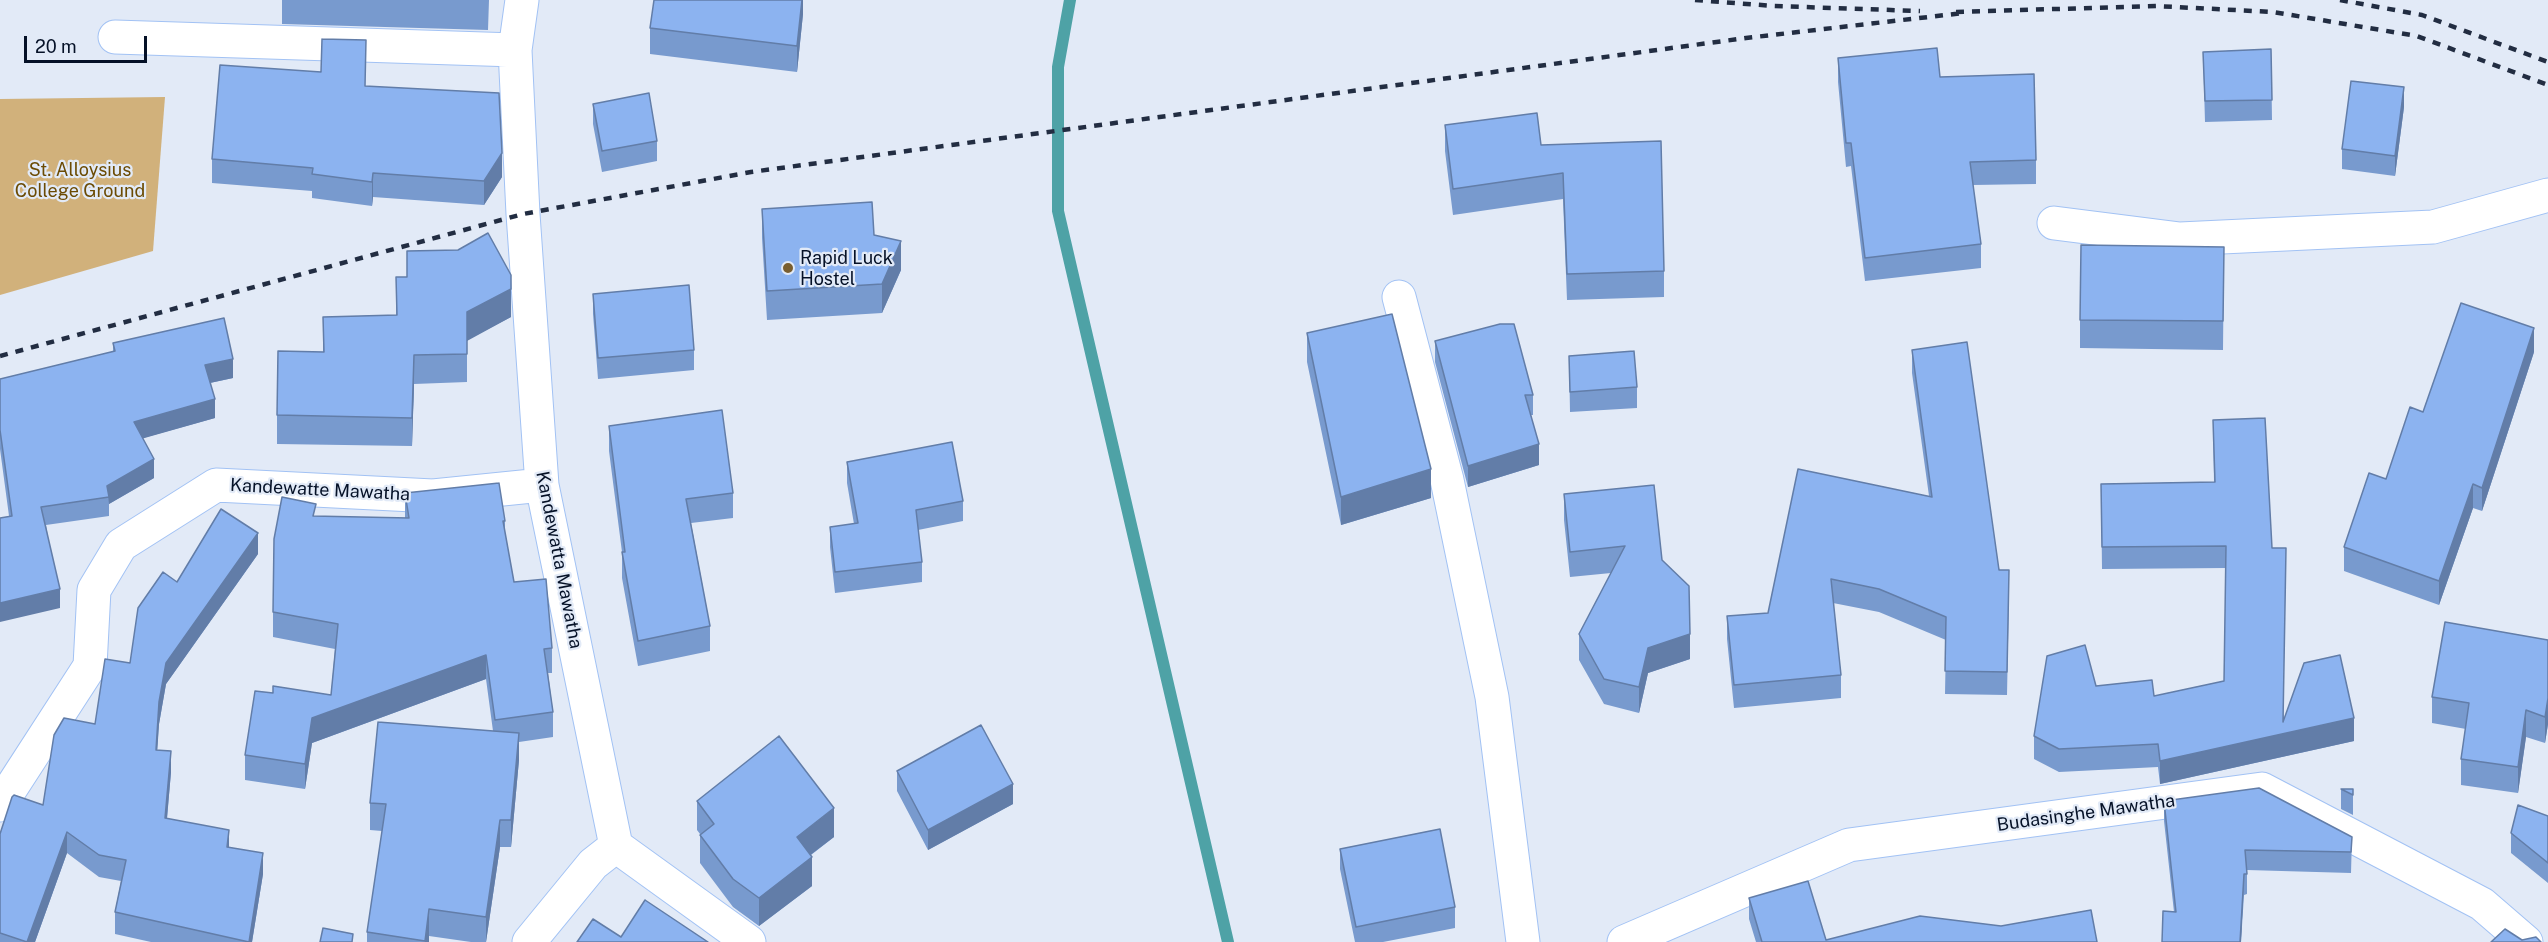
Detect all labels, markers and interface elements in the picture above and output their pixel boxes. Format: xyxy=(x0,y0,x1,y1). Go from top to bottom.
scale bar xyxy=(27,24,150,62)
text: 20 m xyxy=(35,36,77,57)
park label: St. Alloysius College Ground xyxy=(15,159,145,201)
place label: Rapid Luck Hostel xyxy=(800,247,893,290)
marker: Rapid Luck Hostel xyxy=(781,261,795,275)
street label: Kandewatta Mawatha xyxy=(531,469,587,651)
street label: Kandewatte Mawatha xyxy=(229,474,411,506)
street label: Budasinghe Mawatha xyxy=(1996,790,2176,836)

